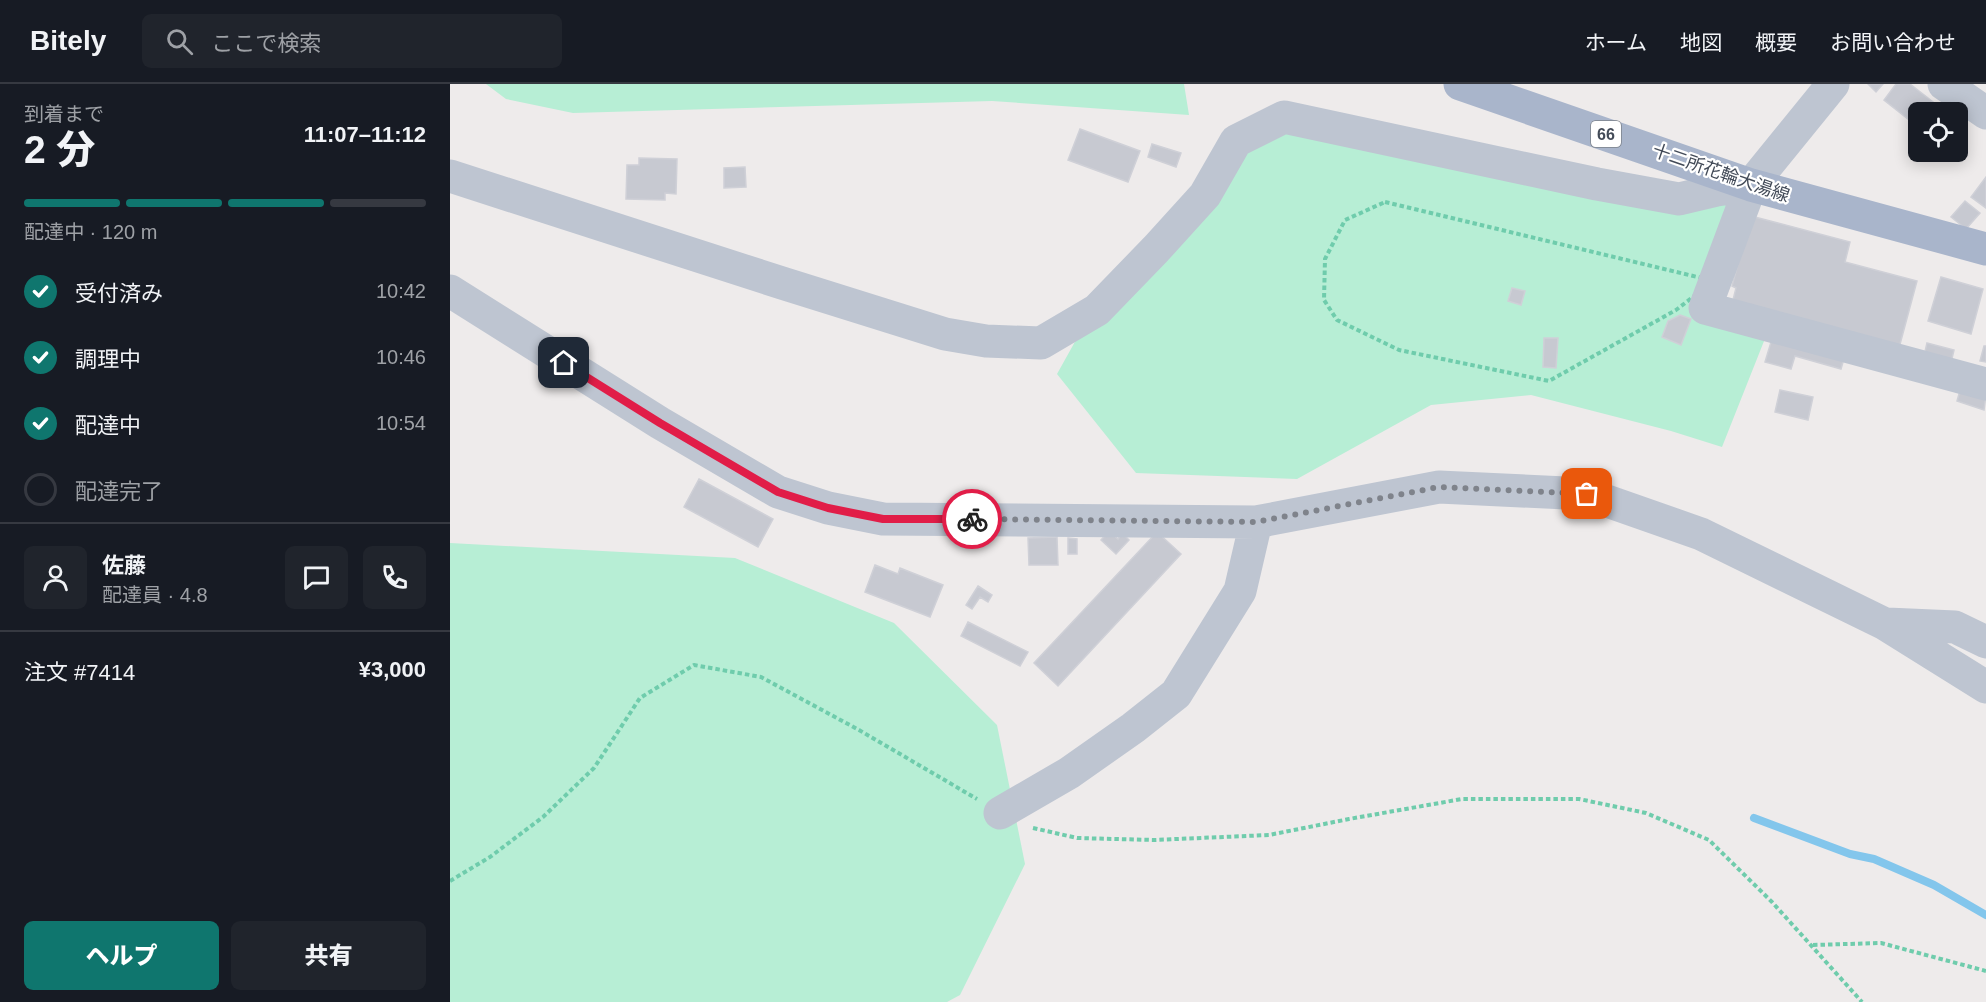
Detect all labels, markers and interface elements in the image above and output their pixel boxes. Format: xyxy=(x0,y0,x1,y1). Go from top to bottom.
search box xyxy=(142,14,562,68)
text: Bitely xyxy=(30,25,106,56)
icon: search xyxy=(163,25,196,58)
text: ここで検索 xyxy=(211,31,321,56)
text: ホーム xyxy=(1585,31,1647,54)
text: 地図 xyxy=(1680,31,1722,54)
text: 概要 xyxy=(1755,31,1797,54)
text: お問い合わせ xyxy=(1830,31,1956,54)
map controls xyxy=(1908,102,1968,162)
button: locate xyxy=(1908,102,1968,162)
text: 到着まで xyxy=(24,103,104,125)
road number: 66 xyxy=(1591,121,1621,147)
text: 11:07–11:12 xyxy=(304,122,426,147)
text: 2 分 xyxy=(24,128,96,171)
street label: 十二所花輪大湯線 xyxy=(1650,140,1792,206)
text: 配達中 · 120 m xyxy=(24,221,157,243)
icon: check xyxy=(24,275,57,308)
text: 10:42 xyxy=(376,280,426,302)
text: 受付済み xyxy=(75,281,163,306)
pin xyxy=(538,337,589,388)
icon: check xyxy=(24,341,57,374)
text: 10:46 xyxy=(376,346,426,368)
icon: home xyxy=(547,346,580,379)
text: 調理中 xyxy=(75,347,141,372)
icon: check xyxy=(24,407,57,440)
text: 10:54 xyxy=(376,412,426,434)
text: 配達中 xyxy=(75,413,141,438)
pin xyxy=(1561,468,1612,519)
icon: bag xyxy=(1570,477,1603,510)
text: 配達完了 xyxy=(75,479,163,504)
courier xyxy=(942,489,1002,549)
icon: bike xyxy=(956,503,989,536)
button: person xyxy=(24,546,87,609)
button: chat xyxy=(285,546,348,609)
button: phone xyxy=(363,546,426,609)
text: 佐藤 xyxy=(102,553,146,578)
text: 配達員 · 4.8 xyxy=(102,584,208,606)
text: ¥3,000 xyxy=(359,657,426,682)
text: 注文 #7414 xyxy=(24,660,135,685)
button: ヘルプ xyxy=(24,921,219,990)
button: 共有 xyxy=(231,921,426,990)

